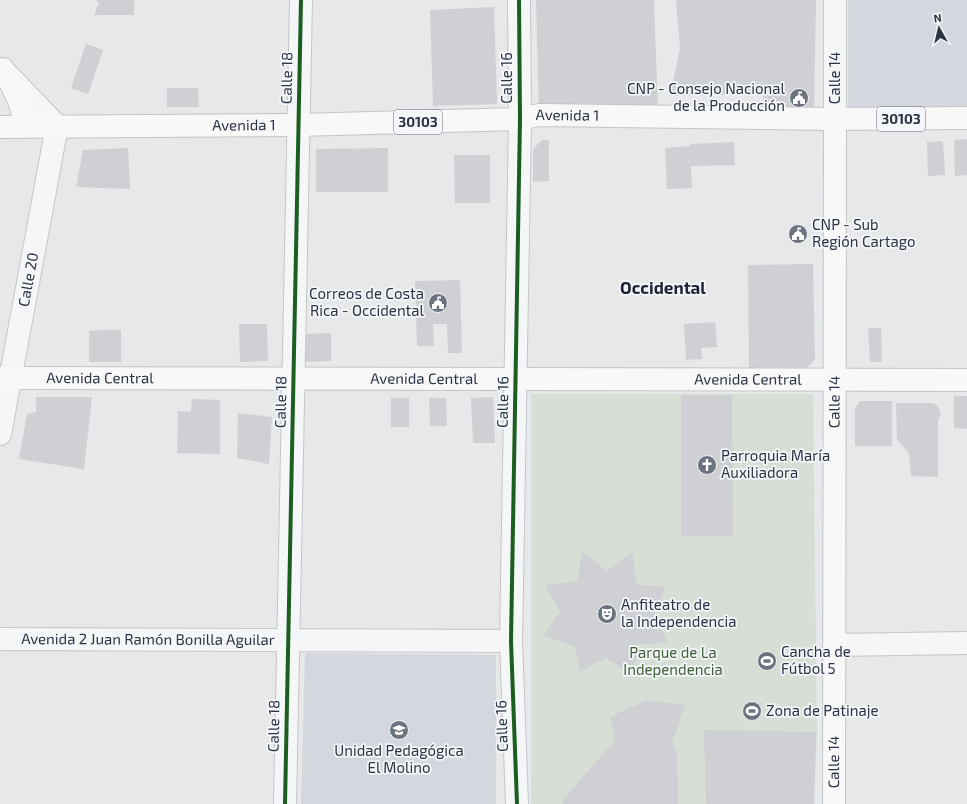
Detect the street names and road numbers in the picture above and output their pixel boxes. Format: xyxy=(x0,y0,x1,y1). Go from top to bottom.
street label: Calle 18 xyxy=(277,52,295,104)
street label: Calle 16 xyxy=(497,52,515,104)
street label: Calle 14 xyxy=(825,52,843,104)
street label: Avenida 1 xyxy=(536,105,599,124)
road number: 30103 xyxy=(877,107,925,131)
road number: 30103 xyxy=(394,110,442,134)
street label: Avenida 1 xyxy=(212,115,276,134)
street label: Calle 20 xyxy=(14,251,41,308)
street label: Avenida Central xyxy=(46,368,154,386)
street label: Avenida Central xyxy=(370,369,478,387)
street label: Avenida Central xyxy=(694,369,802,388)
street label: Calle 18 xyxy=(271,376,289,428)
street label: Calle 16 xyxy=(493,376,511,428)
street label: Calle 14 xyxy=(825,376,843,428)
street label: Avenida 2 Juan Ramón Bonilla Aguilar xyxy=(21,629,275,648)
street label: Calle 18 xyxy=(264,700,282,752)
street label: Calle 16 xyxy=(491,700,511,752)
street label: Calle 14 xyxy=(824,736,842,788)

